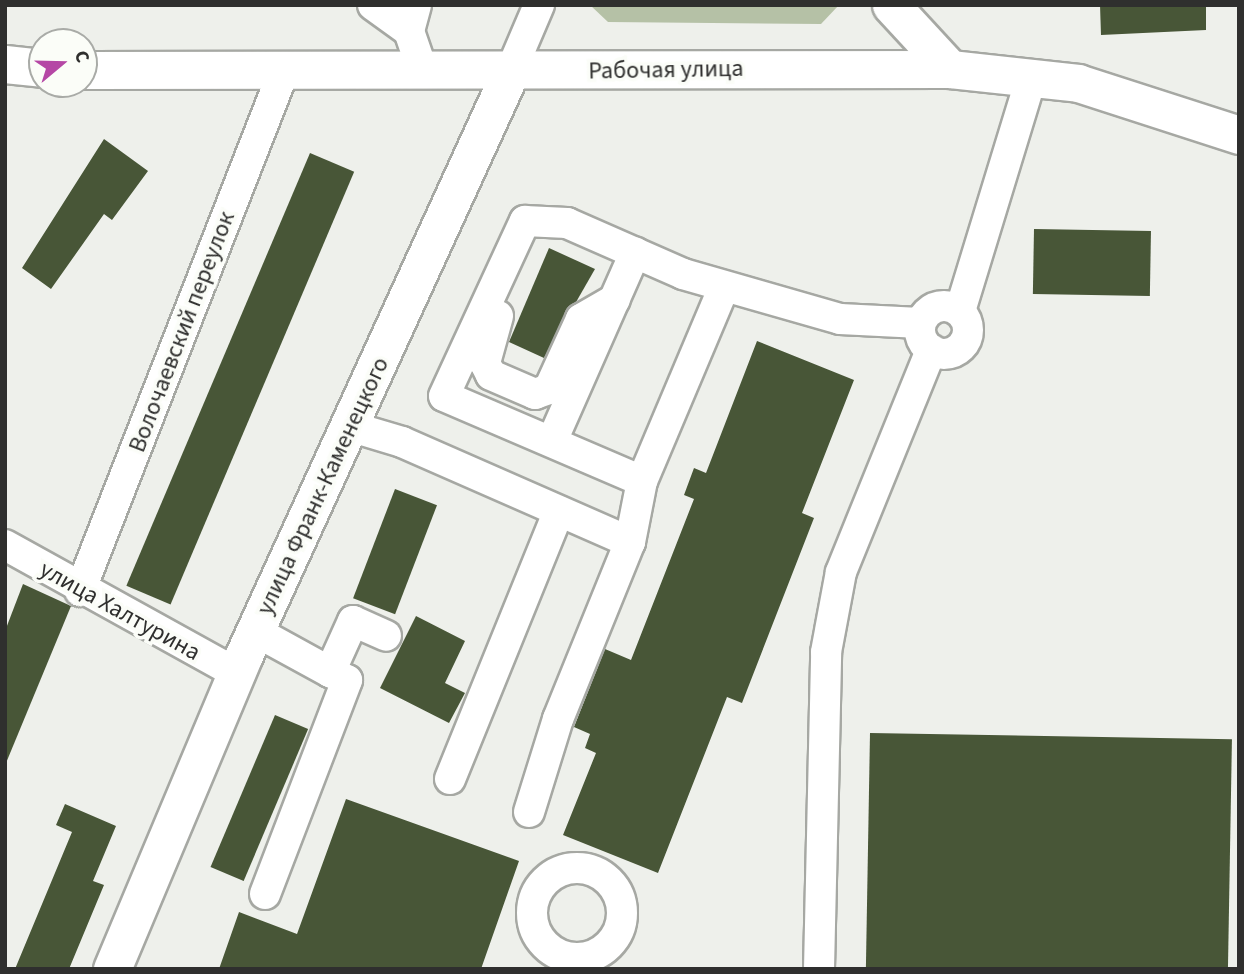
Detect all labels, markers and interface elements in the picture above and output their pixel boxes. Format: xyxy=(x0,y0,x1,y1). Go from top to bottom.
north arrow xyxy=(28,28,98,98)
text: С xyxy=(67,47,96,66)
street label: Рабочая улица xyxy=(588,54,744,86)
street label: Волочаевский переулок xyxy=(123,208,241,456)
street label: улица Франк-Каменецкого xyxy=(251,353,395,619)
street label: улица Халтурина xyxy=(35,555,205,667)

